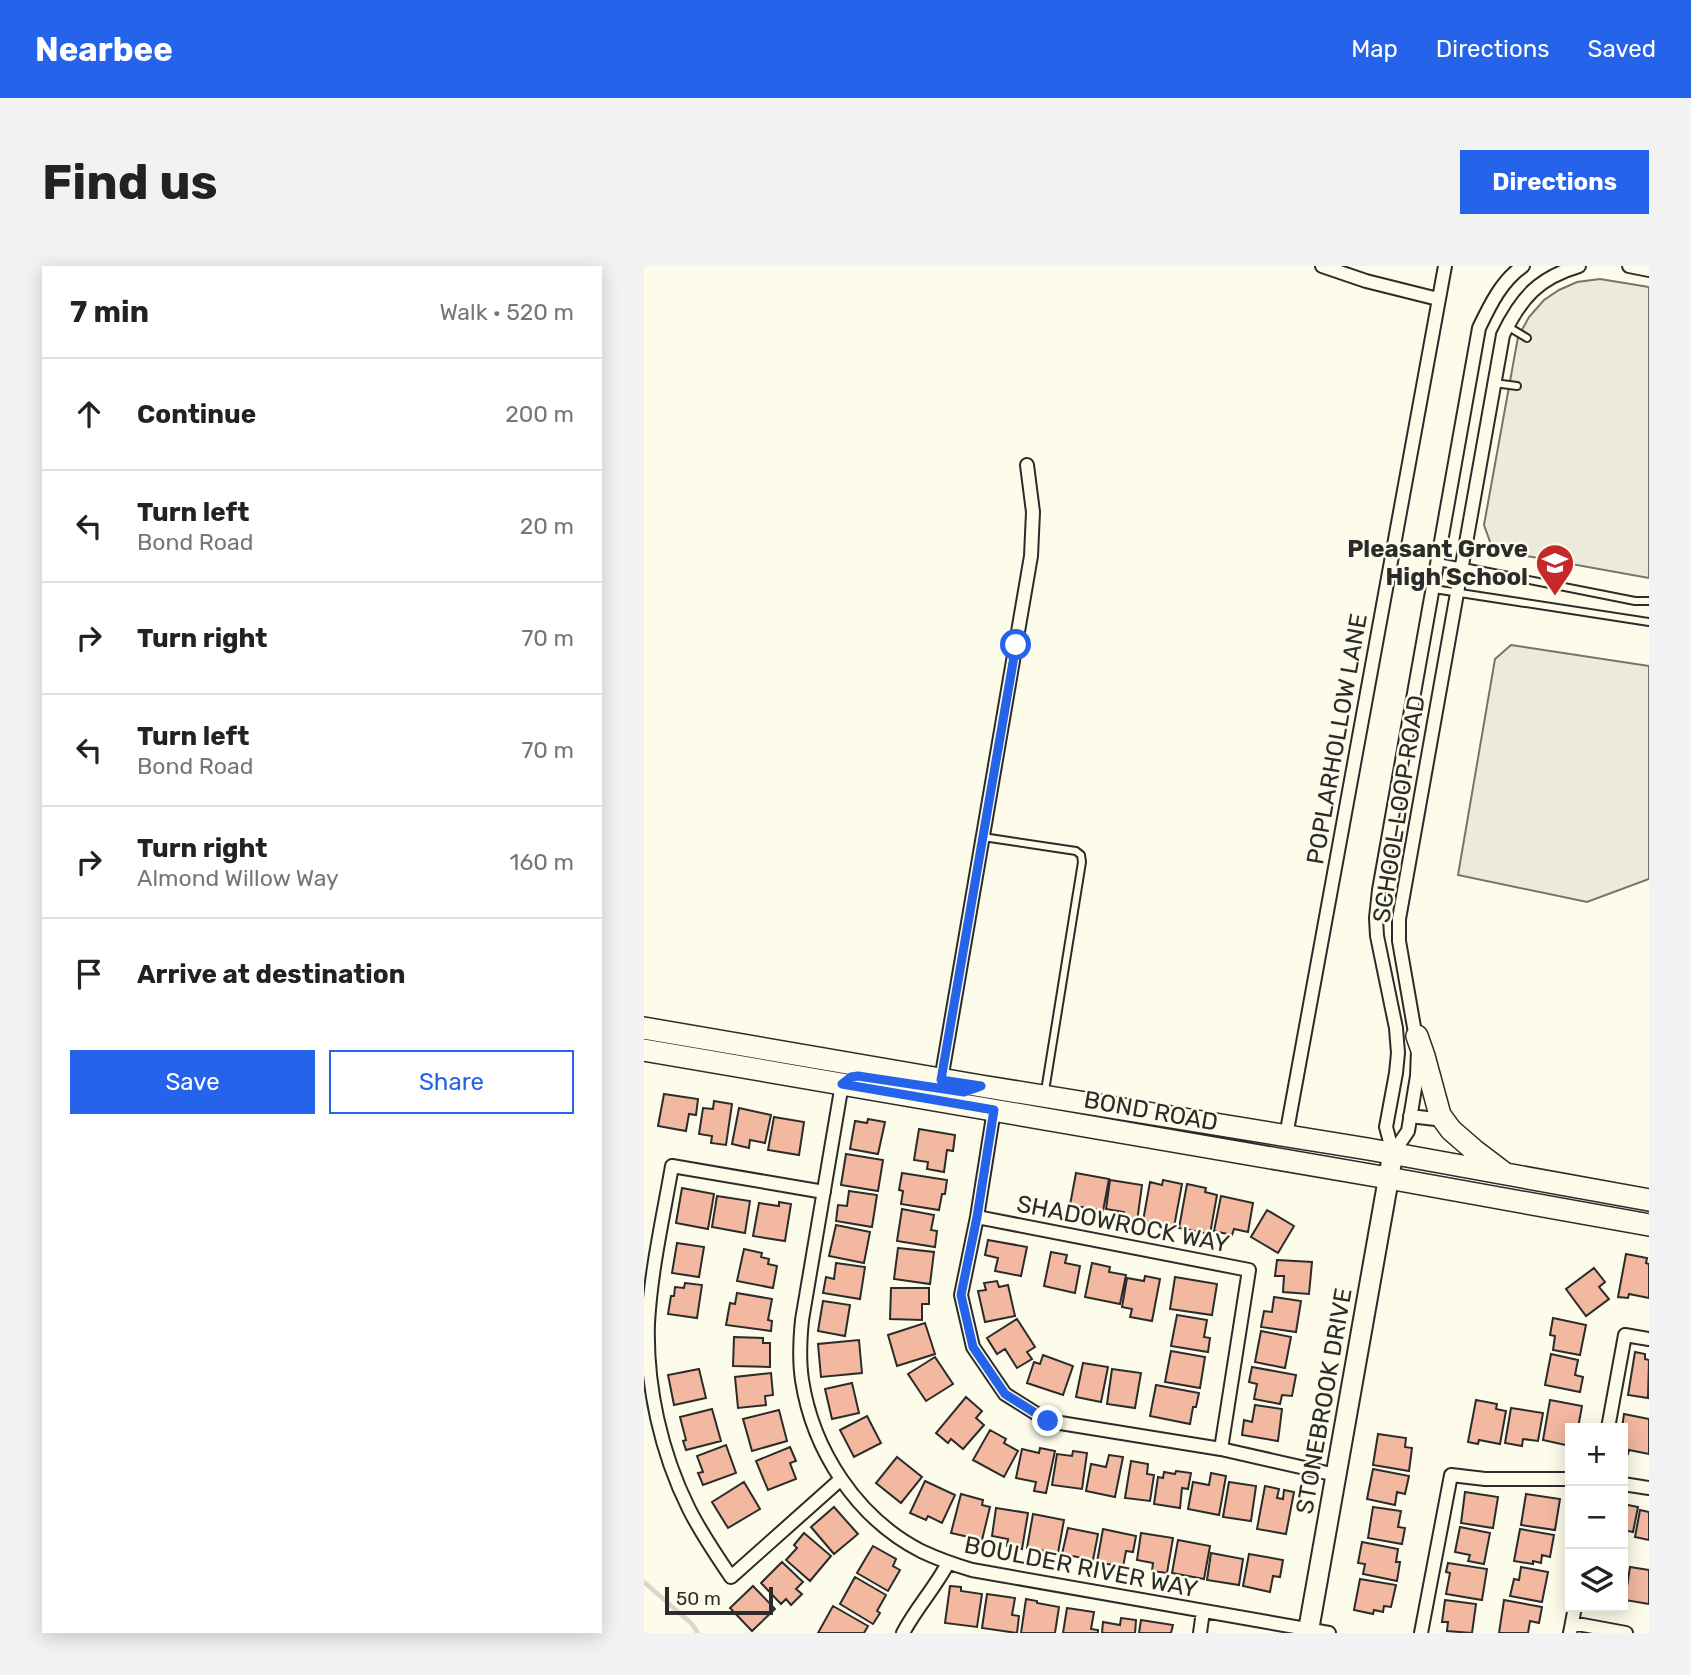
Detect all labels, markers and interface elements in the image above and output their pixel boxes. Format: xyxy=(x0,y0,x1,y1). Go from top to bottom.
text: Nearbee xyxy=(35,30,173,69)
text: Map xyxy=(1351,35,1398,63)
text: Directions xyxy=(1436,35,1549,63)
text: Saved xyxy=(1587,35,1656,63)
button: Directions xyxy=(1460,150,1649,214)
text: Find us xyxy=(42,153,218,211)
text: 7 min xyxy=(70,294,149,330)
text: Walk · 520 m xyxy=(439,298,574,326)
icon: ahead xyxy=(70,395,108,433)
text: Continue xyxy=(137,399,256,430)
text: 200 m xyxy=(505,400,574,428)
text: Turn left xyxy=(137,497,249,528)
icon: left xyxy=(70,507,108,545)
text: 20 m xyxy=(520,512,574,540)
text: Bond Road xyxy=(137,528,253,556)
place label: Pleasant Grove High School xyxy=(1347,535,1528,591)
school or university icon: Pleasant Grove High School xyxy=(1534,542,1576,597)
street label: POPLARHOLLOW LANE xyxy=(1301,611,1373,867)
icon: right xyxy=(70,619,108,657)
text: Turn right xyxy=(137,623,267,654)
text: 70 m xyxy=(522,624,574,652)
route start xyxy=(1000,629,1031,660)
street label: SCHOOL LOOP ROAD xyxy=(1367,693,1431,925)
text: Turn left xyxy=(137,721,249,752)
icon: left xyxy=(70,731,108,769)
text: 70 m xyxy=(522,736,574,764)
text: Bond Road xyxy=(137,752,253,780)
text: Turn right xyxy=(137,833,267,864)
icon: right xyxy=(70,843,108,881)
text: 160 m xyxy=(510,848,574,876)
text: Almond Willow Way xyxy=(137,864,339,892)
icon: arrive xyxy=(70,955,108,993)
text: Arrive at destination xyxy=(137,959,405,990)
button: Save xyxy=(70,1050,315,1114)
button: Share xyxy=(329,1050,574,1114)
street label: BOND ROAD xyxy=(1082,1085,1220,1137)
street label: SHADOWROCK WAY xyxy=(1014,1190,1232,1258)
street label: STONEBROOK DRIVE xyxy=(1290,1286,1358,1516)
route end xyxy=(1032,1405,1063,1436)
map controls xyxy=(1565,1423,1628,1612)
button: + xyxy=(1565,1423,1628,1486)
button: − xyxy=(1565,1486,1628,1549)
street label: BOULDER RIVER WAY xyxy=(962,1531,1200,1603)
button: layers xyxy=(1565,1549,1628,1612)
scale bar xyxy=(665,1584,774,1616)
text: 50 m xyxy=(676,1587,721,1610)

